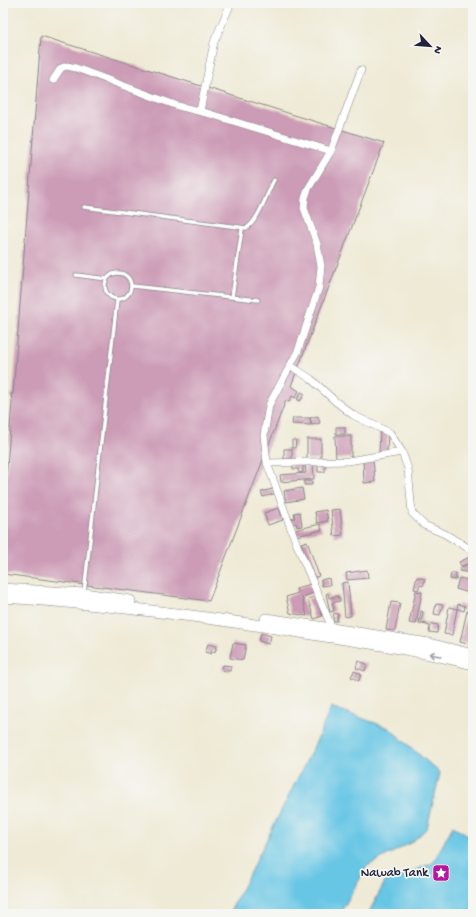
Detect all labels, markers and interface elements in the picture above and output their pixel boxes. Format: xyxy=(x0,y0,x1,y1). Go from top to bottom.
north arrow xyxy=(410,26,450,66)
text: N xyxy=(430,44,444,55)
one-way arrow xyxy=(429,650,442,658)
place icon: Nawab Tank xyxy=(431,863,451,883)
place label: Nawab Tank xyxy=(361,866,429,881)

